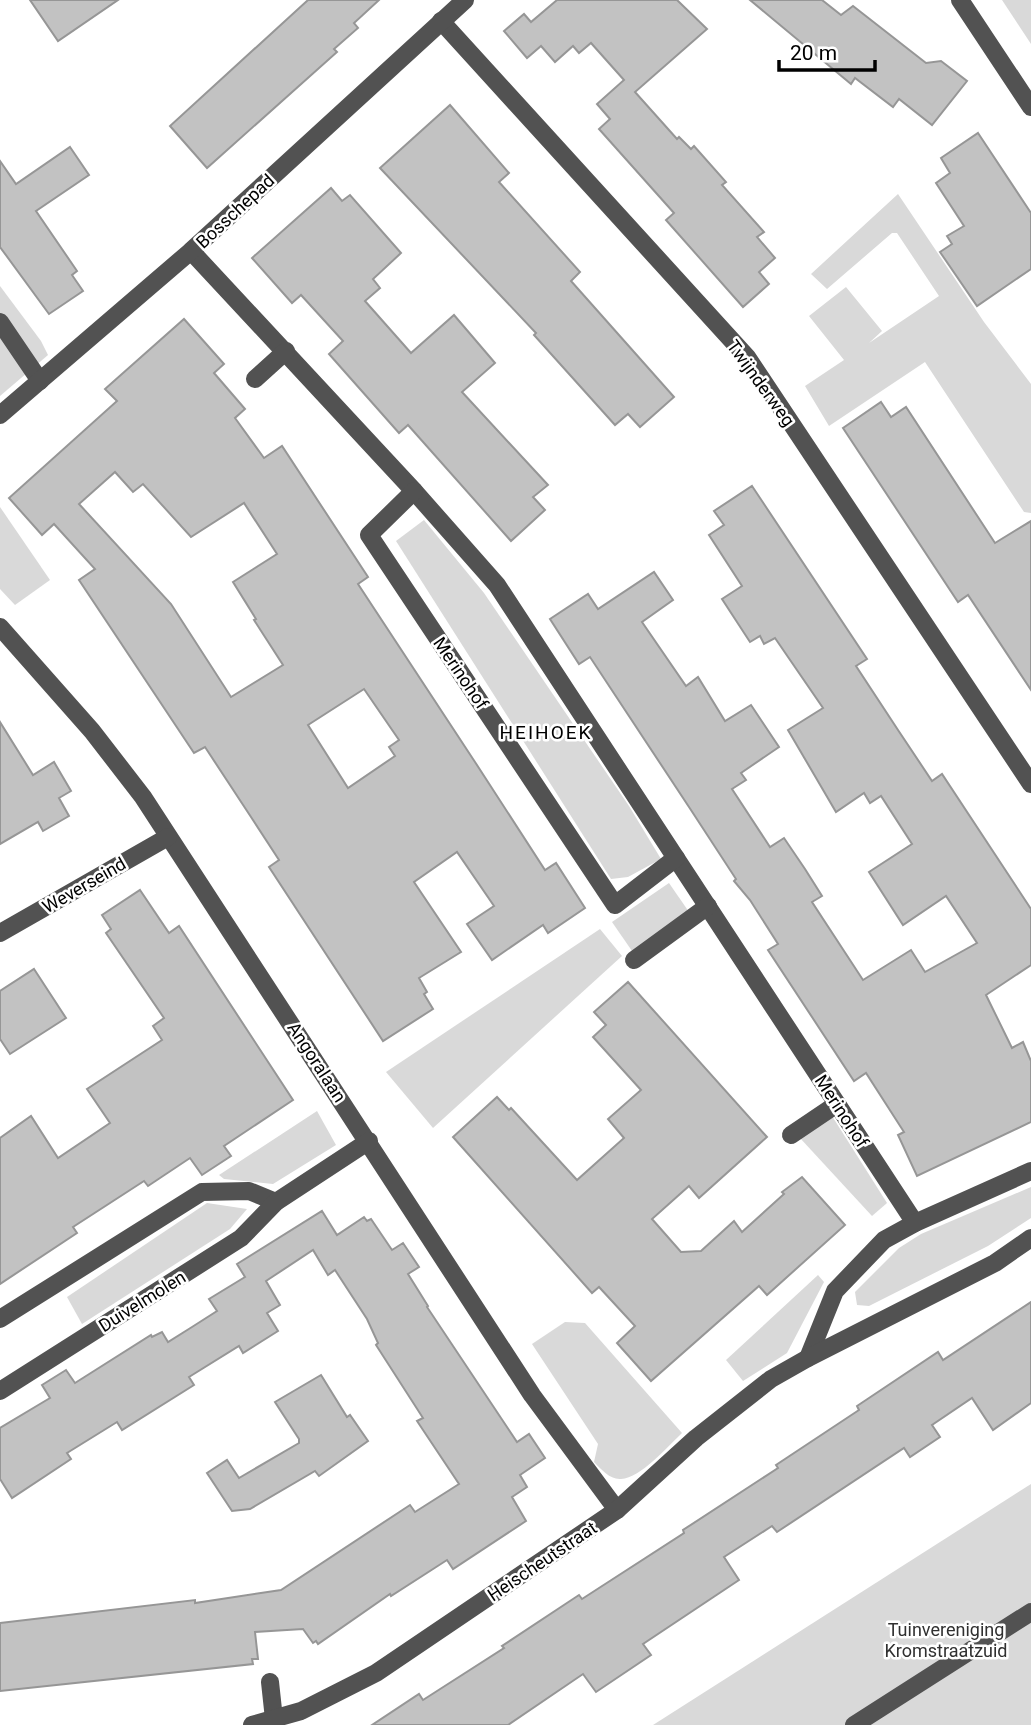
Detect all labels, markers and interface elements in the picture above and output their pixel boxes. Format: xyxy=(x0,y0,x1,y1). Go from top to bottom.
scale bar xyxy=(779,28,875,72)
text: 20 m xyxy=(790,41,837,65)
street label: Bosschepad xyxy=(192,170,278,252)
street label: Twijnderweg xyxy=(723,336,799,430)
street label: Merinohof xyxy=(429,633,493,714)
district label: HEIHOEK xyxy=(500,721,592,744)
street label: Weverseind xyxy=(39,853,129,917)
street label: Angoralaan xyxy=(283,1018,351,1106)
street label: Merinohof xyxy=(811,1071,874,1152)
street label: Duivelmolen xyxy=(95,1266,189,1336)
street label: Heischeutstraat xyxy=(483,1517,601,1605)
park label: Tuinvereniging Kromstraatzuid xyxy=(884,1619,1008,1661)

